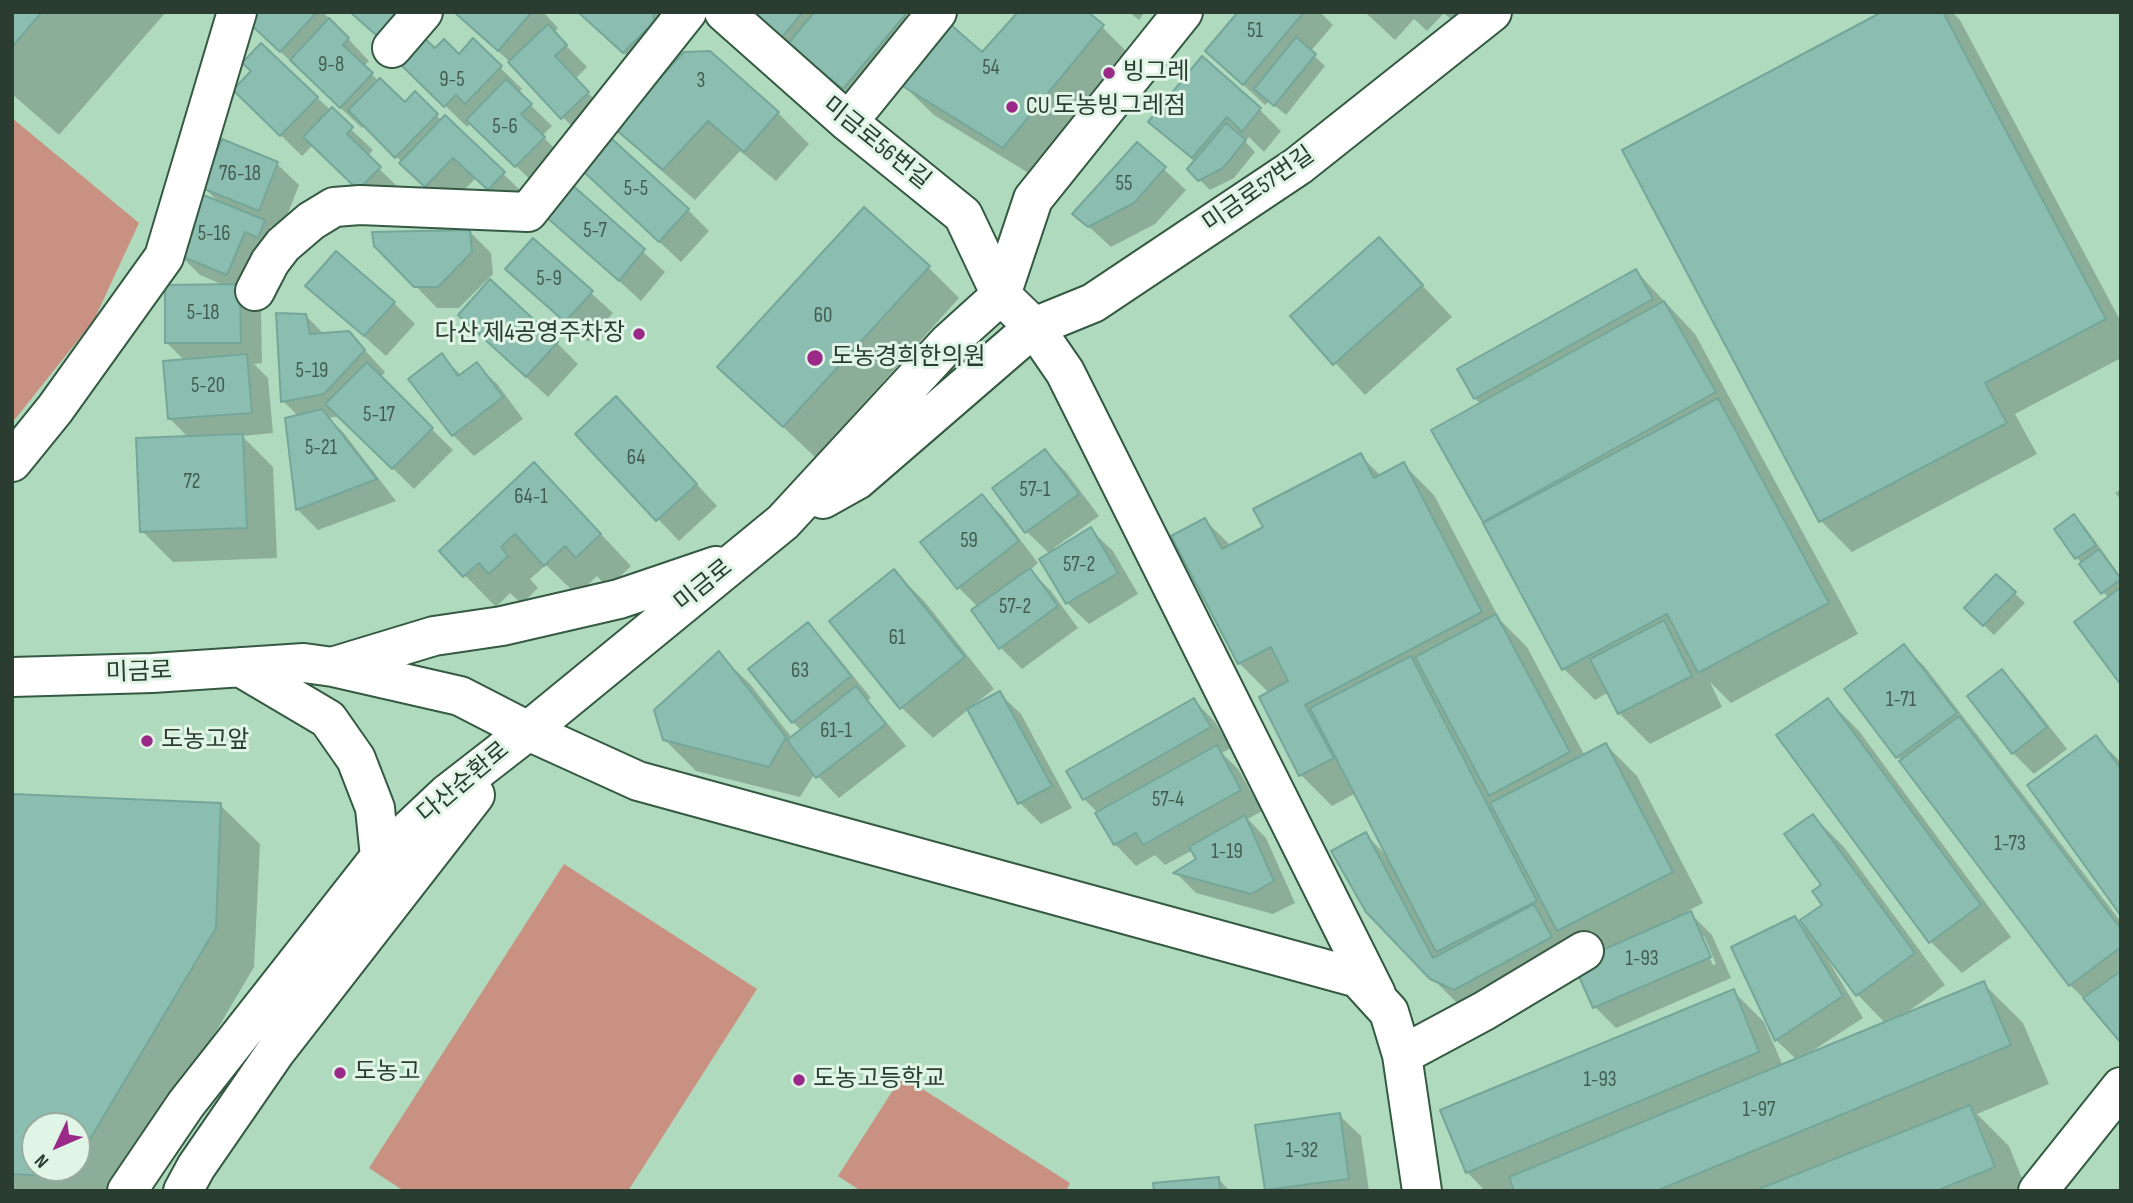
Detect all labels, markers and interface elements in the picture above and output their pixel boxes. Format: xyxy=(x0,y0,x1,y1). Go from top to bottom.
house number: 51 xyxy=(1247,19,1263,45)
house number: 9-8 xyxy=(318,53,344,79)
house number: 54 xyxy=(982,56,1000,82)
place label: 빙그레 xyxy=(1123,59,1189,87)
marker: 빙그레 xyxy=(1101,65,1117,81)
house number: 9-5 xyxy=(439,68,465,94)
house number: 3 xyxy=(697,69,705,95)
street label: 미금로56번길 xyxy=(816,92,936,196)
place label: CU 도농빙그레점 xyxy=(1026,93,1186,121)
marker: CU 도농빙그레점 xyxy=(1004,99,1020,115)
house number: 5-6 xyxy=(492,115,518,141)
street label: 미금로57번길 xyxy=(1198,141,1320,239)
house number: 76-18 xyxy=(219,162,261,188)
house number: 55 xyxy=(1116,172,1132,198)
house number: 5-5 xyxy=(624,177,648,203)
house number: 5-7 xyxy=(583,219,607,245)
house number: 5-16 xyxy=(198,222,230,248)
house number: 5-9 xyxy=(536,267,562,293)
house number: 5-18 xyxy=(187,301,219,327)
house number: 60 xyxy=(814,304,832,330)
place label: 다산 제4공영주차장 xyxy=(435,320,625,348)
marker: 다산 제4공영주차장 xyxy=(631,326,647,342)
place label: 도농경희한의원 xyxy=(831,344,986,372)
marker: 도농경희한의원 xyxy=(805,348,825,368)
house number: 5-19 xyxy=(296,359,328,385)
house number: 5-20 xyxy=(191,374,225,400)
house number: 5-17 xyxy=(363,403,395,429)
house number: 5-21 xyxy=(305,436,337,462)
house number: 64 xyxy=(627,446,645,472)
house number: 72 xyxy=(183,470,201,496)
house number: 57-1 xyxy=(1020,478,1050,504)
house number: 64-1 xyxy=(514,485,548,511)
house number: 59 xyxy=(960,529,978,555)
house number: 57-2 xyxy=(1063,553,1095,579)
street label: 미금로 xyxy=(669,554,739,618)
house number: 57-2 xyxy=(999,595,1031,621)
house number: 61 xyxy=(889,626,905,652)
street label: 미금로 xyxy=(105,657,173,689)
house number: 63 xyxy=(791,659,809,685)
house number: 1-71 xyxy=(1886,688,1916,714)
house number: 61-1 xyxy=(820,719,852,745)
place label: 도농고앞 xyxy=(161,727,249,755)
marker: 도농고앞 xyxy=(139,733,155,749)
street label: 다산순환로 xyxy=(412,736,516,830)
house number: 57-4 xyxy=(1152,788,1184,814)
house number: 1-73 xyxy=(1994,832,2026,858)
house number: 1-19 xyxy=(1211,840,1243,866)
house number: 1-93 xyxy=(1625,947,1659,973)
place label: 도농고 xyxy=(354,1059,420,1087)
marker: 도농고 xyxy=(332,1065,348,1081)
place label: 도농고등학교 xyxy=(813,1066,945,1094)
house number: 1-93 xyxy=(1583,1068,1617,1094)
marker: 도농고등학교 xyxy=(791,1072,807,1088)
house number: 1-97 xyxy=(1743,1098,1775,1124)
north arrow xyxy=(21,1112,91,1182)
house number: 1-32 xyxy=(1286,1139,1318,1165)
text: N xyxy=(30,1149,54,1172)

